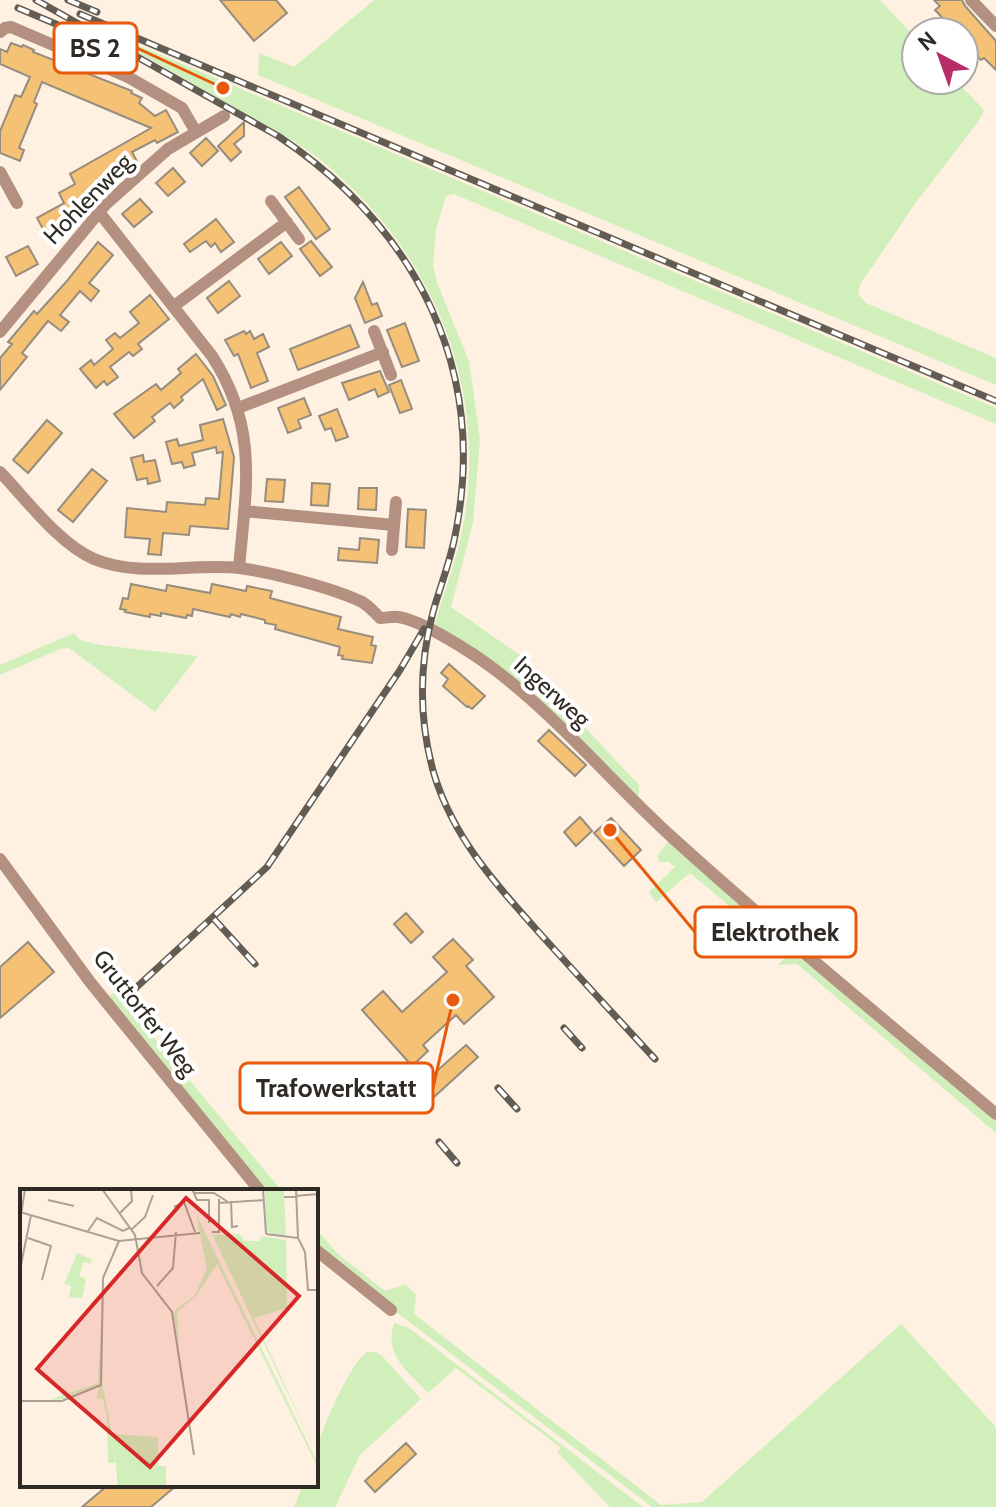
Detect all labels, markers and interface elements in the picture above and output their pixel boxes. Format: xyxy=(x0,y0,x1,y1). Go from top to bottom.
north arrow xyxy=(900,16,980,96)
callout: BS 2 xyxy=(54,23,137,73)
text: N xyxy=(912,26,942,57)
text: BS 2 xyxy=(70,32,120,64)
street label: Hohlenweg xyxy=(37,146,139,250)
street label: Ingerweg xyxy=(508,650,597,734)
callout: Elektrothek xyxy=(695,907,856,957)
text: Elektrothek xyxy=(711,916,840,948)
street label: Gruttorfer Weg xyxy=(87,944,204,1082)
callout: Trafowerkstatt xyxy=(240,1063,433,1113)
text: Trafowerkstatt xyxy=(256,1072,416,1104)
inset map xyxy=(20,1189,318,1487)

